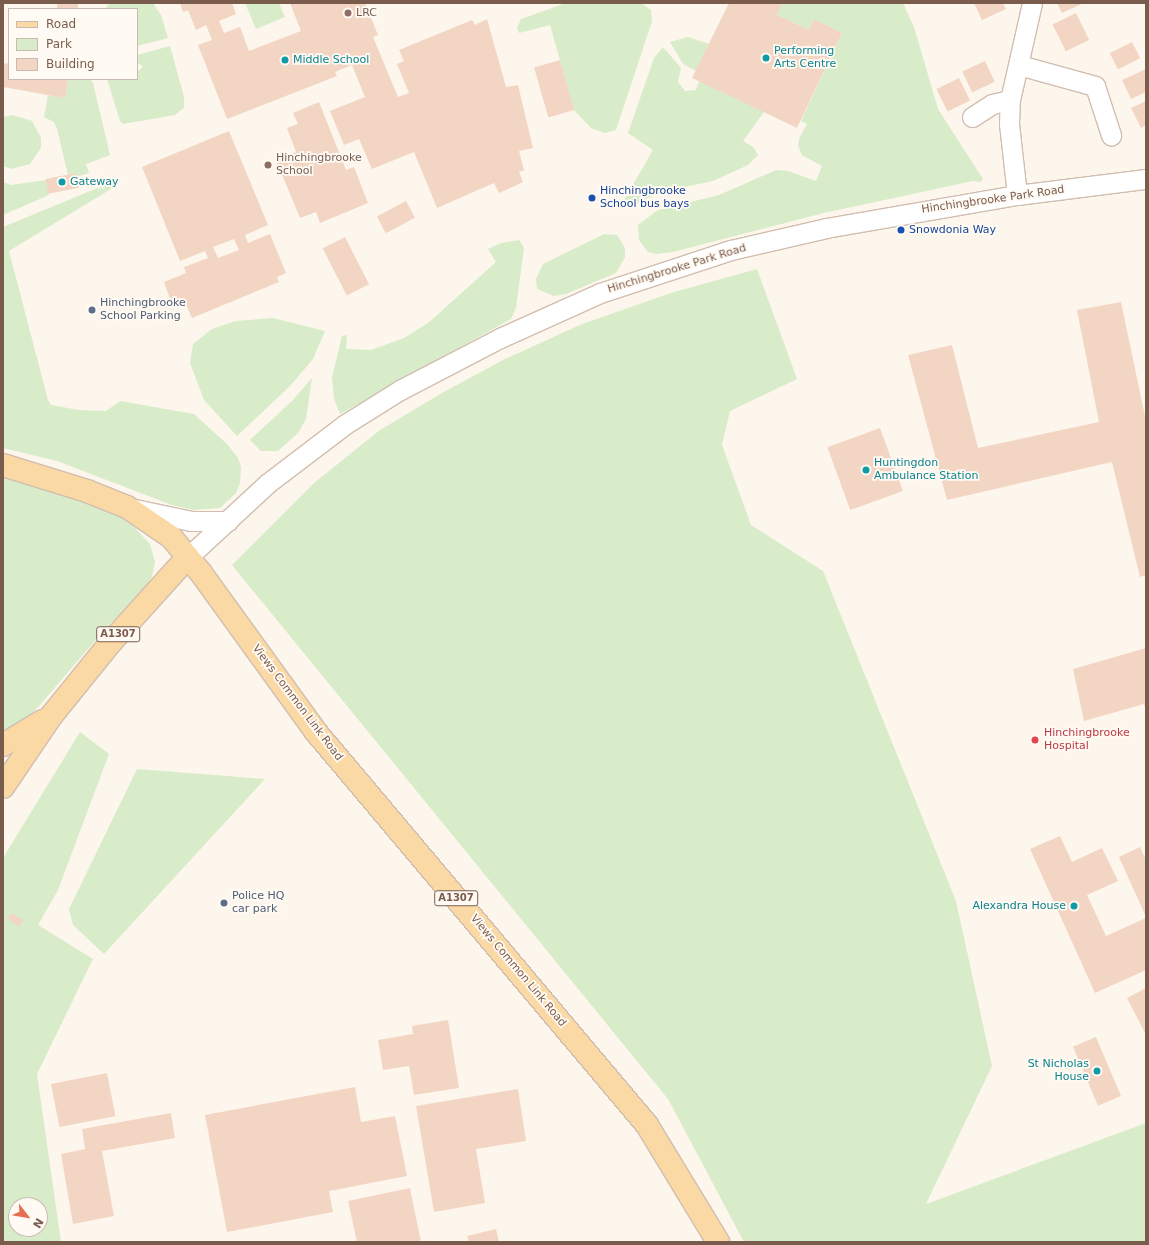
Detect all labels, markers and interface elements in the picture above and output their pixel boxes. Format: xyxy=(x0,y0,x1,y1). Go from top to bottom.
place label: LRC xyxy=(356,6,377,20)
legend xyxy=(8,8,138,80)
marker: LRC xyxy=(343,8,353,18)
text: Road xyxy=(46,17,76,31)
text: Park xyxy=(46,37,72,51)
place label: Performing Arts Centre xyxy=(774,45,836,71)
place label: Middle School xyxy=(293,53,369,67)
marker: Performing Arts Centre xyxy=(761,53,771,63)
marker: Middle School xyxy=(280,55,290,65)
text: Building xyxy=(46,57,95,71)
place label: Hinchingbrooke School xyxy=(276,152,362,178)
marker: Hinchingbrooke School xyxy=(263,160,273,170)
place label: Gateway xyxy=(70,175,119,189)
marker: Gateway xyxy=(57,177,67,187)
street label: Hinchingbrooke Park Road xyxy=(921,183,1065,217)
place label: Hinchingbrooke School bus bays xyxy=(600,185,689,211)
marker: Hinchingbrooke School bus bays xyxy=(587,193,597,203)
place label: Snowdonia Way xyxy=(909,223,996,237)
marker: Snowdonia Way xyxy=(896,225,906,235)
street label: Hinchingbrooke Park Road xyxy=(606,242,748,296)
place label: Hinchingbrooke School Parking xyxy=(100,297,186,323)
marker: Hinchingbrooke School Parking xyxy=(87,305,97,315)
place label: Huntingdon Ambulance Station xyxy=(874,457,978,483)
marker: Huntingdon Ambulance Station xyxy=(861,465,871,475)
road number: A1307 xyxy=(96,626,140,642)
street label: Views Common Link Road xyxy=(249,642,345,764)
place label: Hinchingbrooke Hospital xyxy=(1044,727,1130,753)
marker: Hinchingbrooke Hospital xyxy=(1029,734,1041,746)
place label: Police HQ car park xyxy=(232,890,284,916)
road number: A1307 xyxy=(434,890,478,906)
marker: Police HQ car park xyxy=(219,898,229,908)
place label: Alexandra House xyxy=(972,899,1066,913)
marker: Alexandra House xyxy=(1069,901,1079,911)
street label: Views Common Link Road xyxy=(467,912,569,1030)
place label: St Nicholas House xyxy=(1028,1058,1089,1084)
marker: St Nicholas House xyxy=(1092,1066,1102,1076)
north arrow xyxy=(8,1197,48,1237)
text: N xyxy=(30,1216,46,1230)

